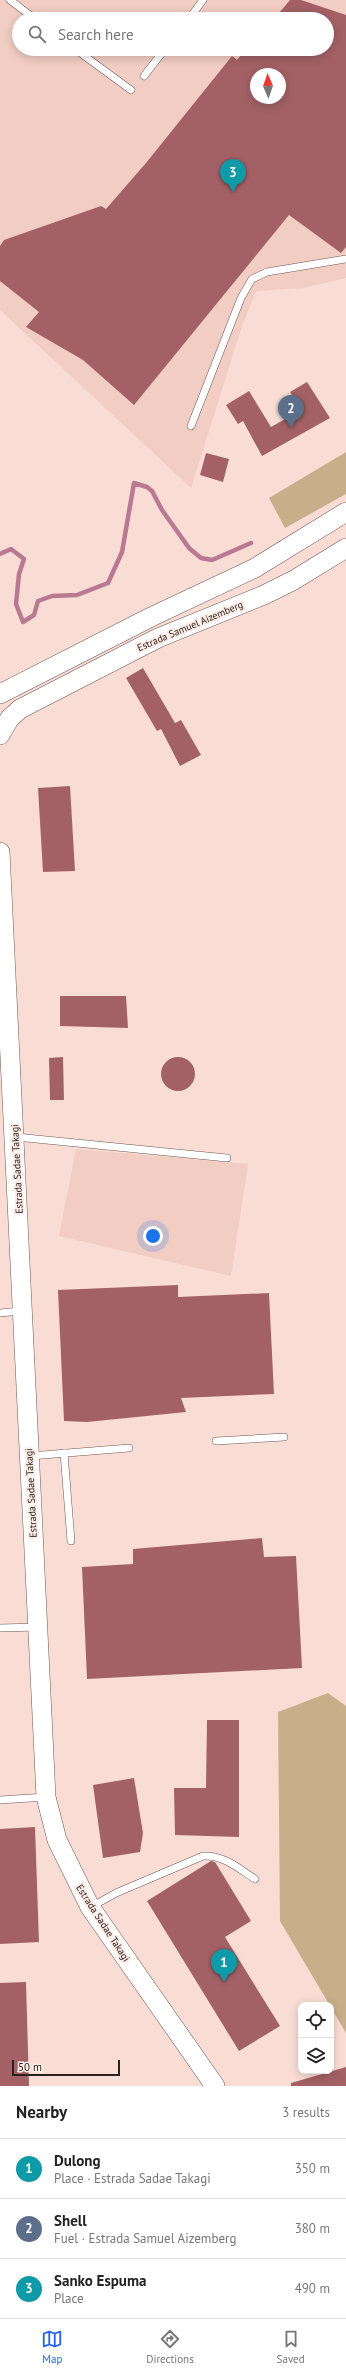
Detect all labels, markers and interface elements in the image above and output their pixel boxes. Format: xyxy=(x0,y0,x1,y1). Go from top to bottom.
search box xyxy=(12,12,334,56)
icon: search xyxy=(26,23,48,45)
text: Search here xyxy=(58,25,134,44)
north arrow xyxy=(250,68,286,104)
pin: 3 xyxy=(220,159,246,192)
pin: 2 xyxy=(278,395,304,428)
street label: Estrada Samuel Aizemberg xyxy=(135,598,245,654)
street label: Estrada Sadae Takagi xyxy=(8,1124,26,1214)
your location xyxy=(143,1226,163,1246)
street label: Estrada Sadae Takagi xyxy=(22,1448,40,1538)
street label: Estrada Sadae Takagi xyxy=(73,1882,133,1964)
pin: 1 xyxy=(211,1949,237,1982)
map controls xyxy=(298,2002,334,2074)
button: locate xyxy=(298,2002,334,2038)
button: layers xyxy=(298,2038,334,2074)
scale bar xyxy=(12,2058,120,2077)
text: 50 m xyxy=(18,2060,42,2074)
text: Nearby xyxy=(16,2101,67,2123)
text: 3 results xyxy=(282,2104,330,2121)
text: Dulong xyxy=(54,2151,100,2170)
text: 1 xyxy=(25,2160,33,2177)
text: 350 m xyxy=(295,2160,330,2177)
text: Place · Estrada Sadae Takagi xyxy=(54,2170,211,2187)
text: Shell xyxy=(54,2211,87,2230)
text: 2 xyxy=(25,2220,33,2237)
text: 380 m xyxy=(295,2220,330,2237)
text: Fuel · Estrada Samuel Aizemberg xyxy=(54,2230,236,2247)
text: Sanko Espuma xyxy=(54,2271,146,2290)
text: 3 xyxy=(25,2280,33,2297)
text: 490 m xyxy=(295,2280,330,2297)
text: Place xyxy=(54,2290,84,2307)
tab: Map xyxy=(41,2328,63,2366)
tab: Directions xyxy=(146,2328,194,2366)
tab: Saved xyxy=(277,2328,305,2366)

